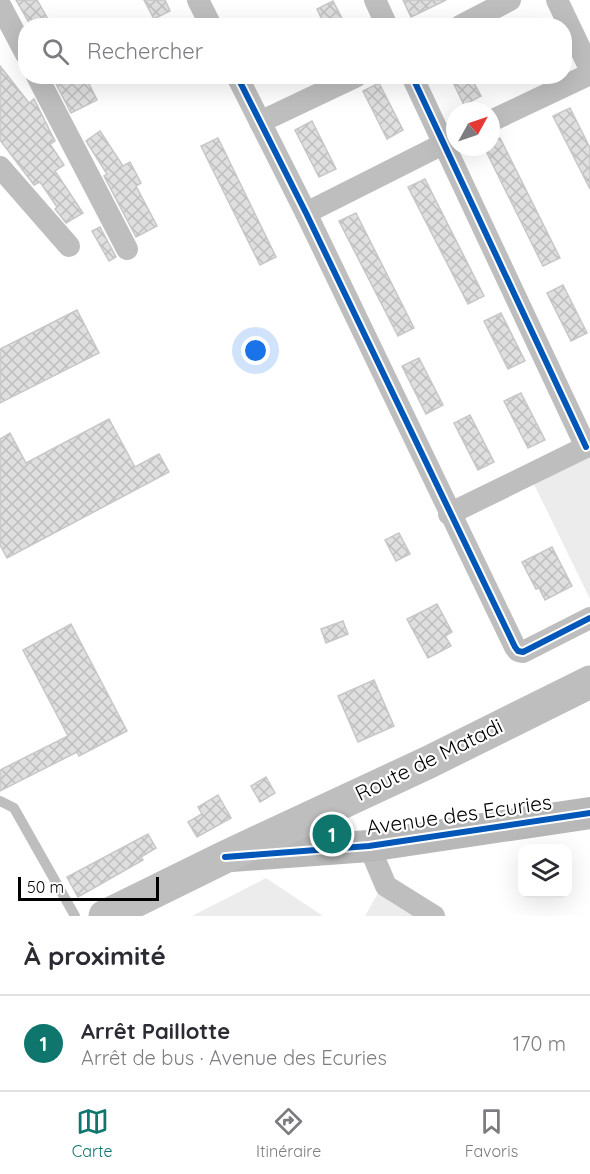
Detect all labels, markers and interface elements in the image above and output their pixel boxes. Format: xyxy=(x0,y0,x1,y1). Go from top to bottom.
search box xyxy=(18,18,572,84)
icon: search xyxy=(39,35,72,68)
text: Rechercher xyxy=(87,37,203,65)
north arrow xyxy=(446,102,500,156)
your location xyxy=(241,336,270,365)
street label: Route de Matadi xyxy=(351,712,506,806)
street label: Avenue des Ecuries xyxy=(365,788,553,840)
pin: 1 xyxy=(312,812,352,856)
map controls xyxy=(518,844,572,898)
button: layers xyxy=(518,844,572,898)
scale bar xyxy=(18,874,159,902)
text: 50 m xyxy=(27,877,64,897)
text: À proximité xyxy=(24,939,166,972)
text: Arrêt Paillotte xyxy=(81,1017,230,1045)
text: 1 xyxy=(40,1031,47,1056)
text: 170 m xyxy=(513,1031,566,1056)
text: Arrêt de bus · Avenue des Ecuries xyxy=(81,1045,387,1070)
tab: Carte xyxy=(72,1105,113,1161)
tab: Itinéraire xyxy=(256,1105,321,1161)
tab: Favoris xyxy=(465,1105,518,1161)

